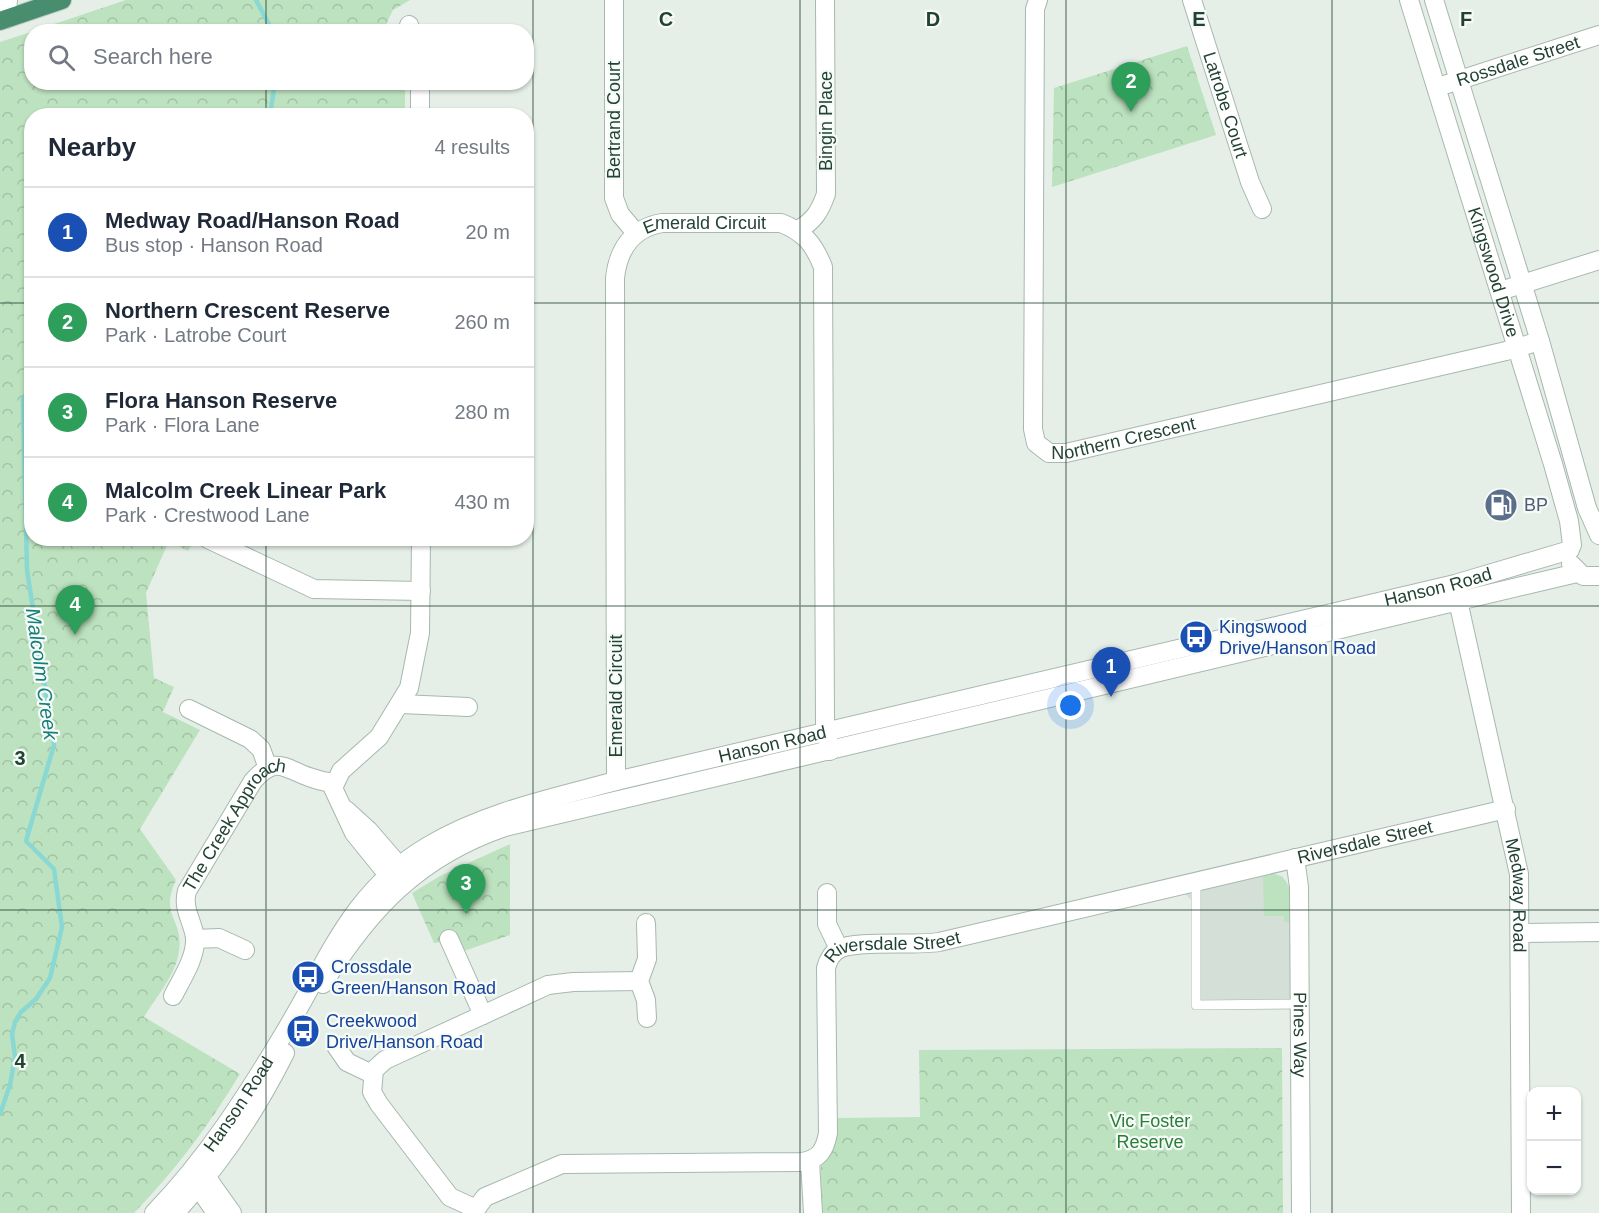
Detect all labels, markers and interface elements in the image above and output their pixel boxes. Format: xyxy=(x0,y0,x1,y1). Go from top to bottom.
text: C xyxy=(659,8,673,30)
text: D xyxy=(926,8,940,30)
text: E xyxy=(1192,8,1206,30)
text: F xyxy=(1460,8,1472,30)
search box xyxy=(24,24,534,90)
street label: Rossdale Street xyxy=(1454,32,1582,90)
icon: search xyxy=(45,41,78,74)
text: Search here xyxy=(93,44,213,69)
street label: Latrobe Court xyxy=(1199,49,1252,160)
street label: Bertrand Court xyxy=(604,61,624,179)
pin: 2 xyxy=(1112,63,1150,112)
street label: Bingin Place xyxy=(816,71,836,171)
text: Nearby xyxy=(48,132,136,162)
text: 4 results xyxy=(434,136,510,158)
street label: Kingswood Drive xyxy=(1464,205,1523,340)
text: Medway Road/Hanson Road xyxy=(105,208,400,233)
street label: Emerald Circuit xyxy=(640,213,766,238)
text: 1 xyxy=(62,221,73,243)
text: 20 m xyxy=(466,221,510,243)
text: Bus stop · Hanson Road xyxy=(105,234,323,256)
text: Northern Crescent Reserve xyxy=(105,298,390,323)
text: 2 xyxy=(62,311,73,333)
text: 260 m xyxy=(454,311,510,333)
text: Park · Latrobe Court xyxy=(105,324,286,346)
text: Flora Hanson Reserve xyxy=(105,388,337,413)
text: 3 xyxy=(62,401,73,423)
text: 280 m xyxy=(454,401,510,423)
street label: Northern Crescent xyxy=(1051,413,1197,463)
text: Park · Flora Lane xyxy=(105,414,260,436)
text: Malcolm Creek Linear Park xyxy=(105,478,386,503)
fuel station icon: BP xyxy=(1483,487,1519,523)
text: 4 xyxy=(62,491,73,513)
text: 430 m xyxy=(454,491,510,513)
place label: BP xyxy=(1524,495,1548,515)
text: Park · Crestwood Lane xyxy=(105,504,310,526)
street label: Hanson Road xyxy=(1382,564,1494,610)
pin: 4 xyxy=(56,586,94,635)
water label: Malcolm Creek xyxy=(22,606,62,743)
place label: Kingswood Drive/Hanson Road xyxy=(1219,617,1376,658)
bus stop icon: Kingswood Drive/Hanson Road xyxy=(1178,619,1214,655)
street label: Emerald Circuit xyxy=(606,634,626,758)
pin: 1 xyxy=(1092,648,1130,697)
your location xyxy=(1056,691,1085,720)
street label: Hanson Road xyxy=(716,722,828,767)
text: 3 xyxy=(14,747,26,769)
street label: The Creek Approach xyxy=(179,755,288,895)
street label: Riversdale Street xyxy=(1295,817,1434,868)
street label: Medway Road xyxy=(1501,836,1529,953)
pin: 3 xyxy=(446,864,486,914)
street label: Riversdale Street xyxy=(820,927,962,966)
place label: Crossdale Green/Hanson Road xyxy=(331,957,496,998)
bus stop icon: Crossdale Green/Hanson Road xyxy=(290,959,326,995)
street label: Pines Way xyxy=(1290,992,1310,1077)
place label: Creekwood Drive/Hanson Road xyxy=(326,1011,483,1052)
bus stop icon: Creekwood Drive/Hanson Road xyxy=(285,1013,321,1049)
text: 4 xyxy=(14,1050,26,1072)
street label: Hanson Road xyxy=(200,1053,277,1156)
map controls xyxy=(1527,1087,1581,1195)
button: + xyxy=(1527,1087,1581,1141)
park label: Vic Foster Reserve xyxy=(1110,1111,1190,1152)
button: − xyxy=(1527,1141,1581,1195)

